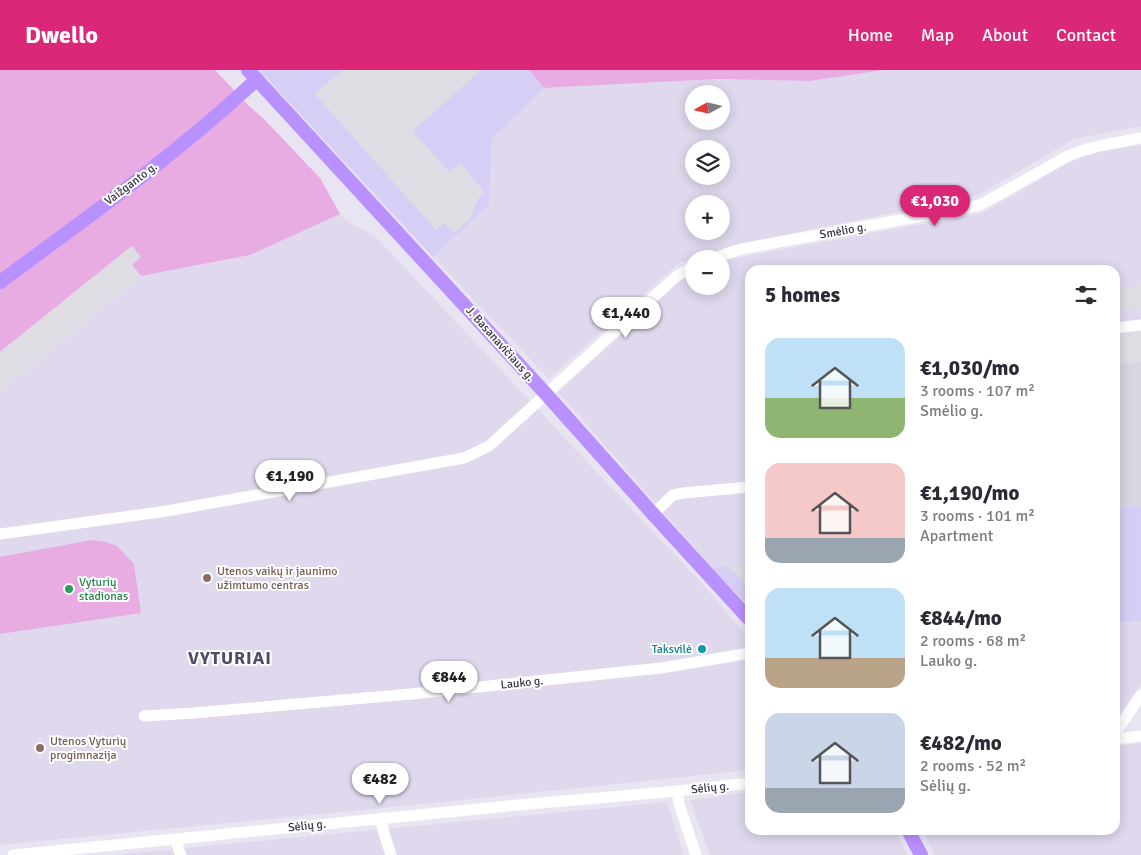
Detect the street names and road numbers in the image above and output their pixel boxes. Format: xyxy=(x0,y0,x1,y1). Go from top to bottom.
street label: Vaižganto g. xyxy=(102,159,160,209)
street label: Smėlio g. xyxy=(818,220,868,242)
street label: J. Basanavičiaus g. xyxy=(462,303,538,385)
street label: Lauko g. xyxy=(500,673,544,693)
street label: Sėlių g. xyxy=(690,779,730,797)
street label: Sėlių g. xyxy=(287,817,327,835)

